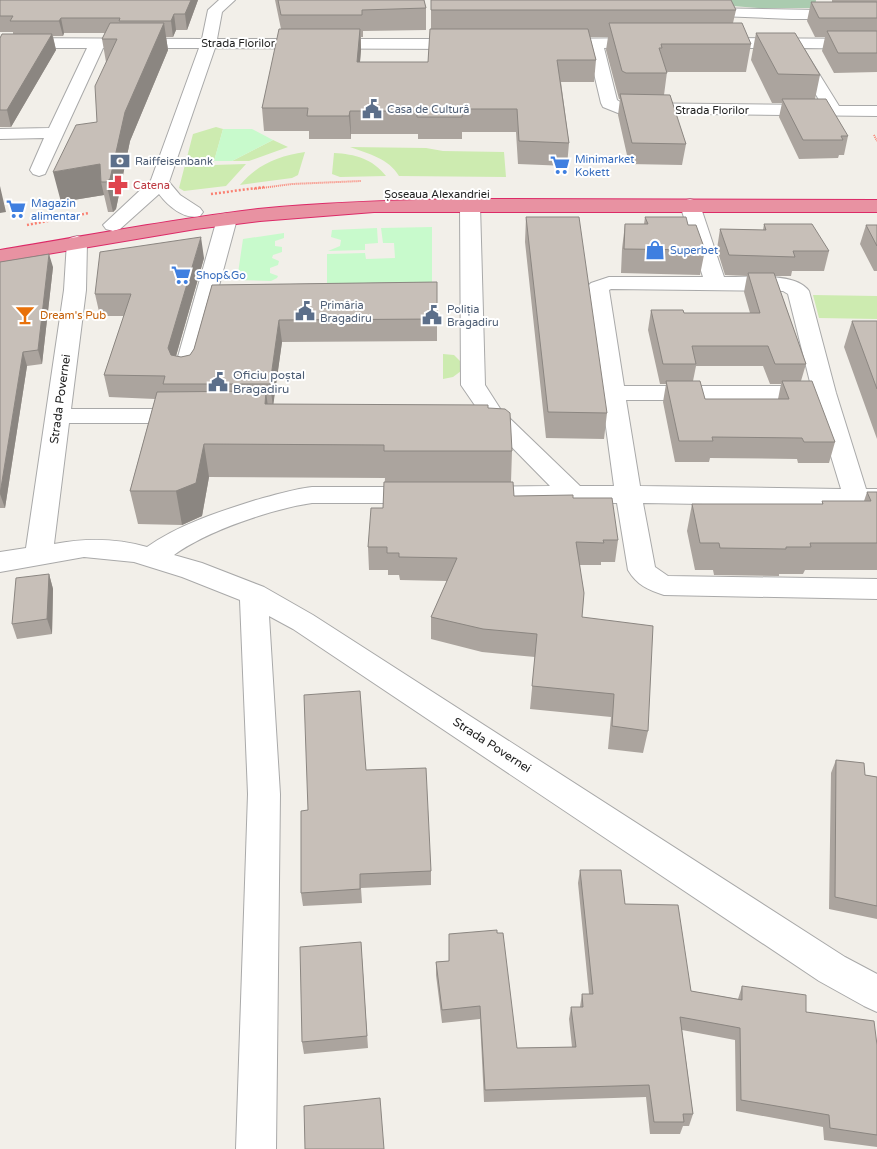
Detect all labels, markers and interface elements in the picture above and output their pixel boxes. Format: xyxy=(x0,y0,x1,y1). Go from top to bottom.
street label: Strada Florilor xyxy=(201,37,276,50)
public building icon: Casa de Cultură xyxy=(361,98,383,120)
place label: Casa de Cultură xyxy=(387,103,469,116)
street label: Strada Florilor xyxy=(675,104,750,117)
bank icon: Raiffeisenbank xyxy=(109,150,131,172)
place label: Minimarket Kokett xyxy=(575,153,635,179)
supermarket icon: Minimarket Kokett xyxy=(549,154,571,176)
place label: Raiffeisenbank xyxy=(135,155,213,168)
pharmacy icon: Catena xyxy=(107,174,129,196)
place label: Catena xyxy=(133,179,170,192)
street label: Șoseaua Alexandriei xyxy=(384,188,490,201)
place label: Magazin alimentar xyxy=(31,197,81,223)
supermarket icon: Magazin alimentar xyxy=(5,198,27,220)
shop icon: Superbet xyxy=(644,239,666,261)
place label: Superbet xyxy=(670,244,718,257)
supermarket icon: Shop&Go xyxy=(170,264,192,286)
place label: Shop&Go xyxy=(196,269,246,282)
place label: Primăria Bragadiru xyxy=(320,299,372,325)
public building icon: Primăria Bragadiru xyxy=(294,300,316,322)
place label: Poliția Bragadiru xyxy=(447,303,499,329)
bar icon: Dream's Pub xyxy=(14,304,36,326)
public building icon: Poliția Bragadiru xyxy=(421,304,443,326)
place label: Dream's Pub xyxy=(40,309,106,322)
street label: Strada Povernei xyxy=(47,353,73,445)
place label: Oficiu poștal Bragadiru xyxy=(233,368,305,396)
public building icon: Oficiu poștal Bragadiru xyxy=(207,371,229,393)
street label: Strada Povernei xyxy=(450,715,534,775)

